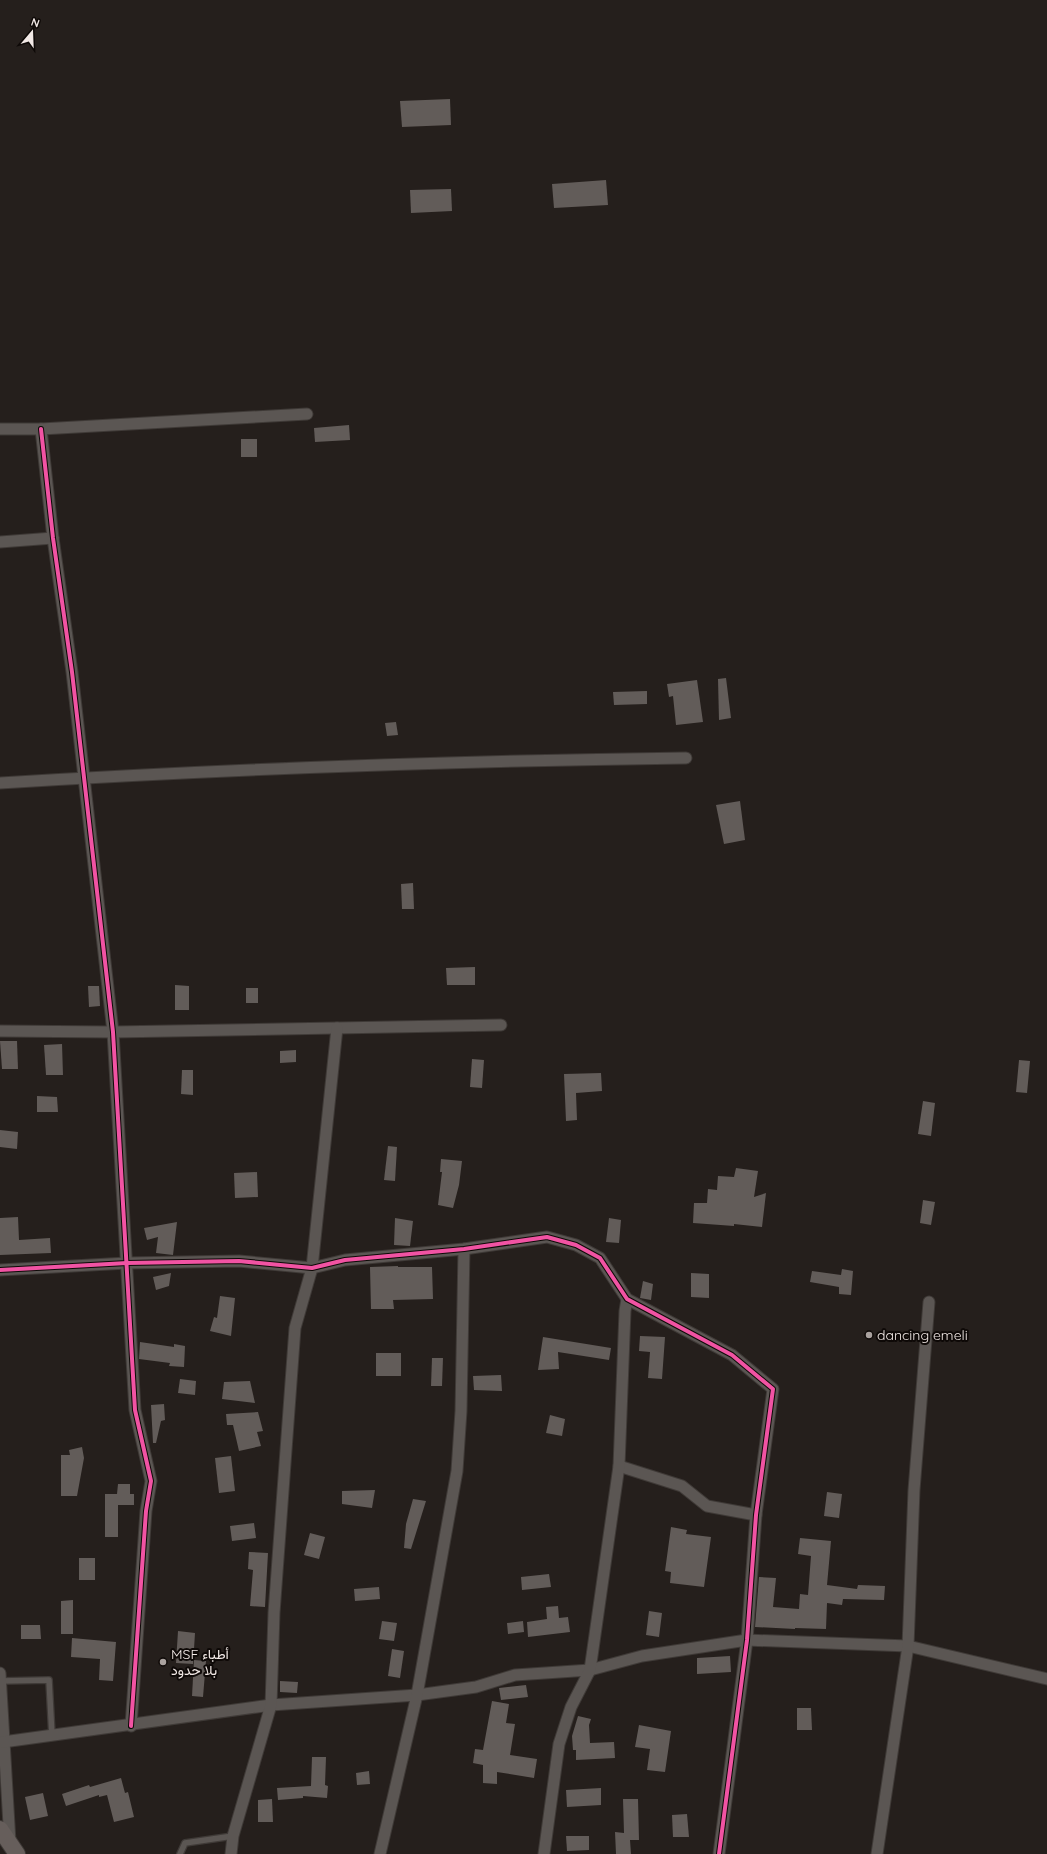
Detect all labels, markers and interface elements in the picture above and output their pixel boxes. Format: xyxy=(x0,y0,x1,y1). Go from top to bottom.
north arrow xyxy=(12,12,52,52)
text: N xyxy=(29,15,41,30)
place label: dancing emeli xyxy=(877,1326,968,1344)
marker: dancing emeli xyxy=(864,1330,874,1340)
place label: MSF أطباء بلا حدود xyxy=(171,1645,229,1679)
marker: MSF أطباء بلا حدود xyxy=(158,1657,168,1667)

